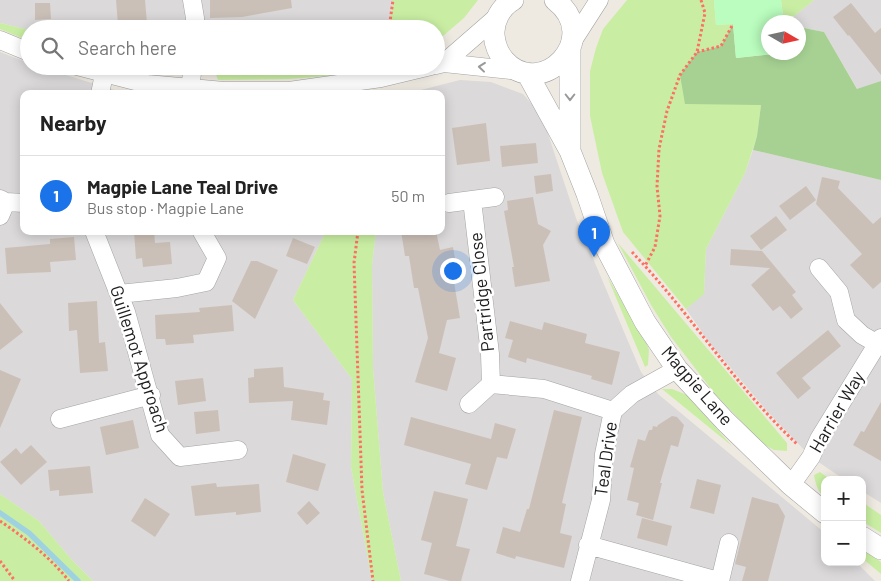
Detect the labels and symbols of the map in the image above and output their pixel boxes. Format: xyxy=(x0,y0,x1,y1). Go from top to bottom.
north arrow xyxy=(761,15,806,60)
one-way arrow xyxy=(478,62,486,73)
one-way arrow xyxy=(565,94,575,101)
pin: 1 xyxy=(578,216,610,257)
street label: Partridge Close xyxy=(464,231,498,353)
your location xyxy=(440,258,466,284)
street label: Guillemot Approach xyxy=(106,282,174,435)
street label: Magpie Lane xyxy=(657,341,738,430)
street label: Harrier Way xyxy=(804,367,868,456)
street label: Teal Drive xyxy=(589,420,621,498)

